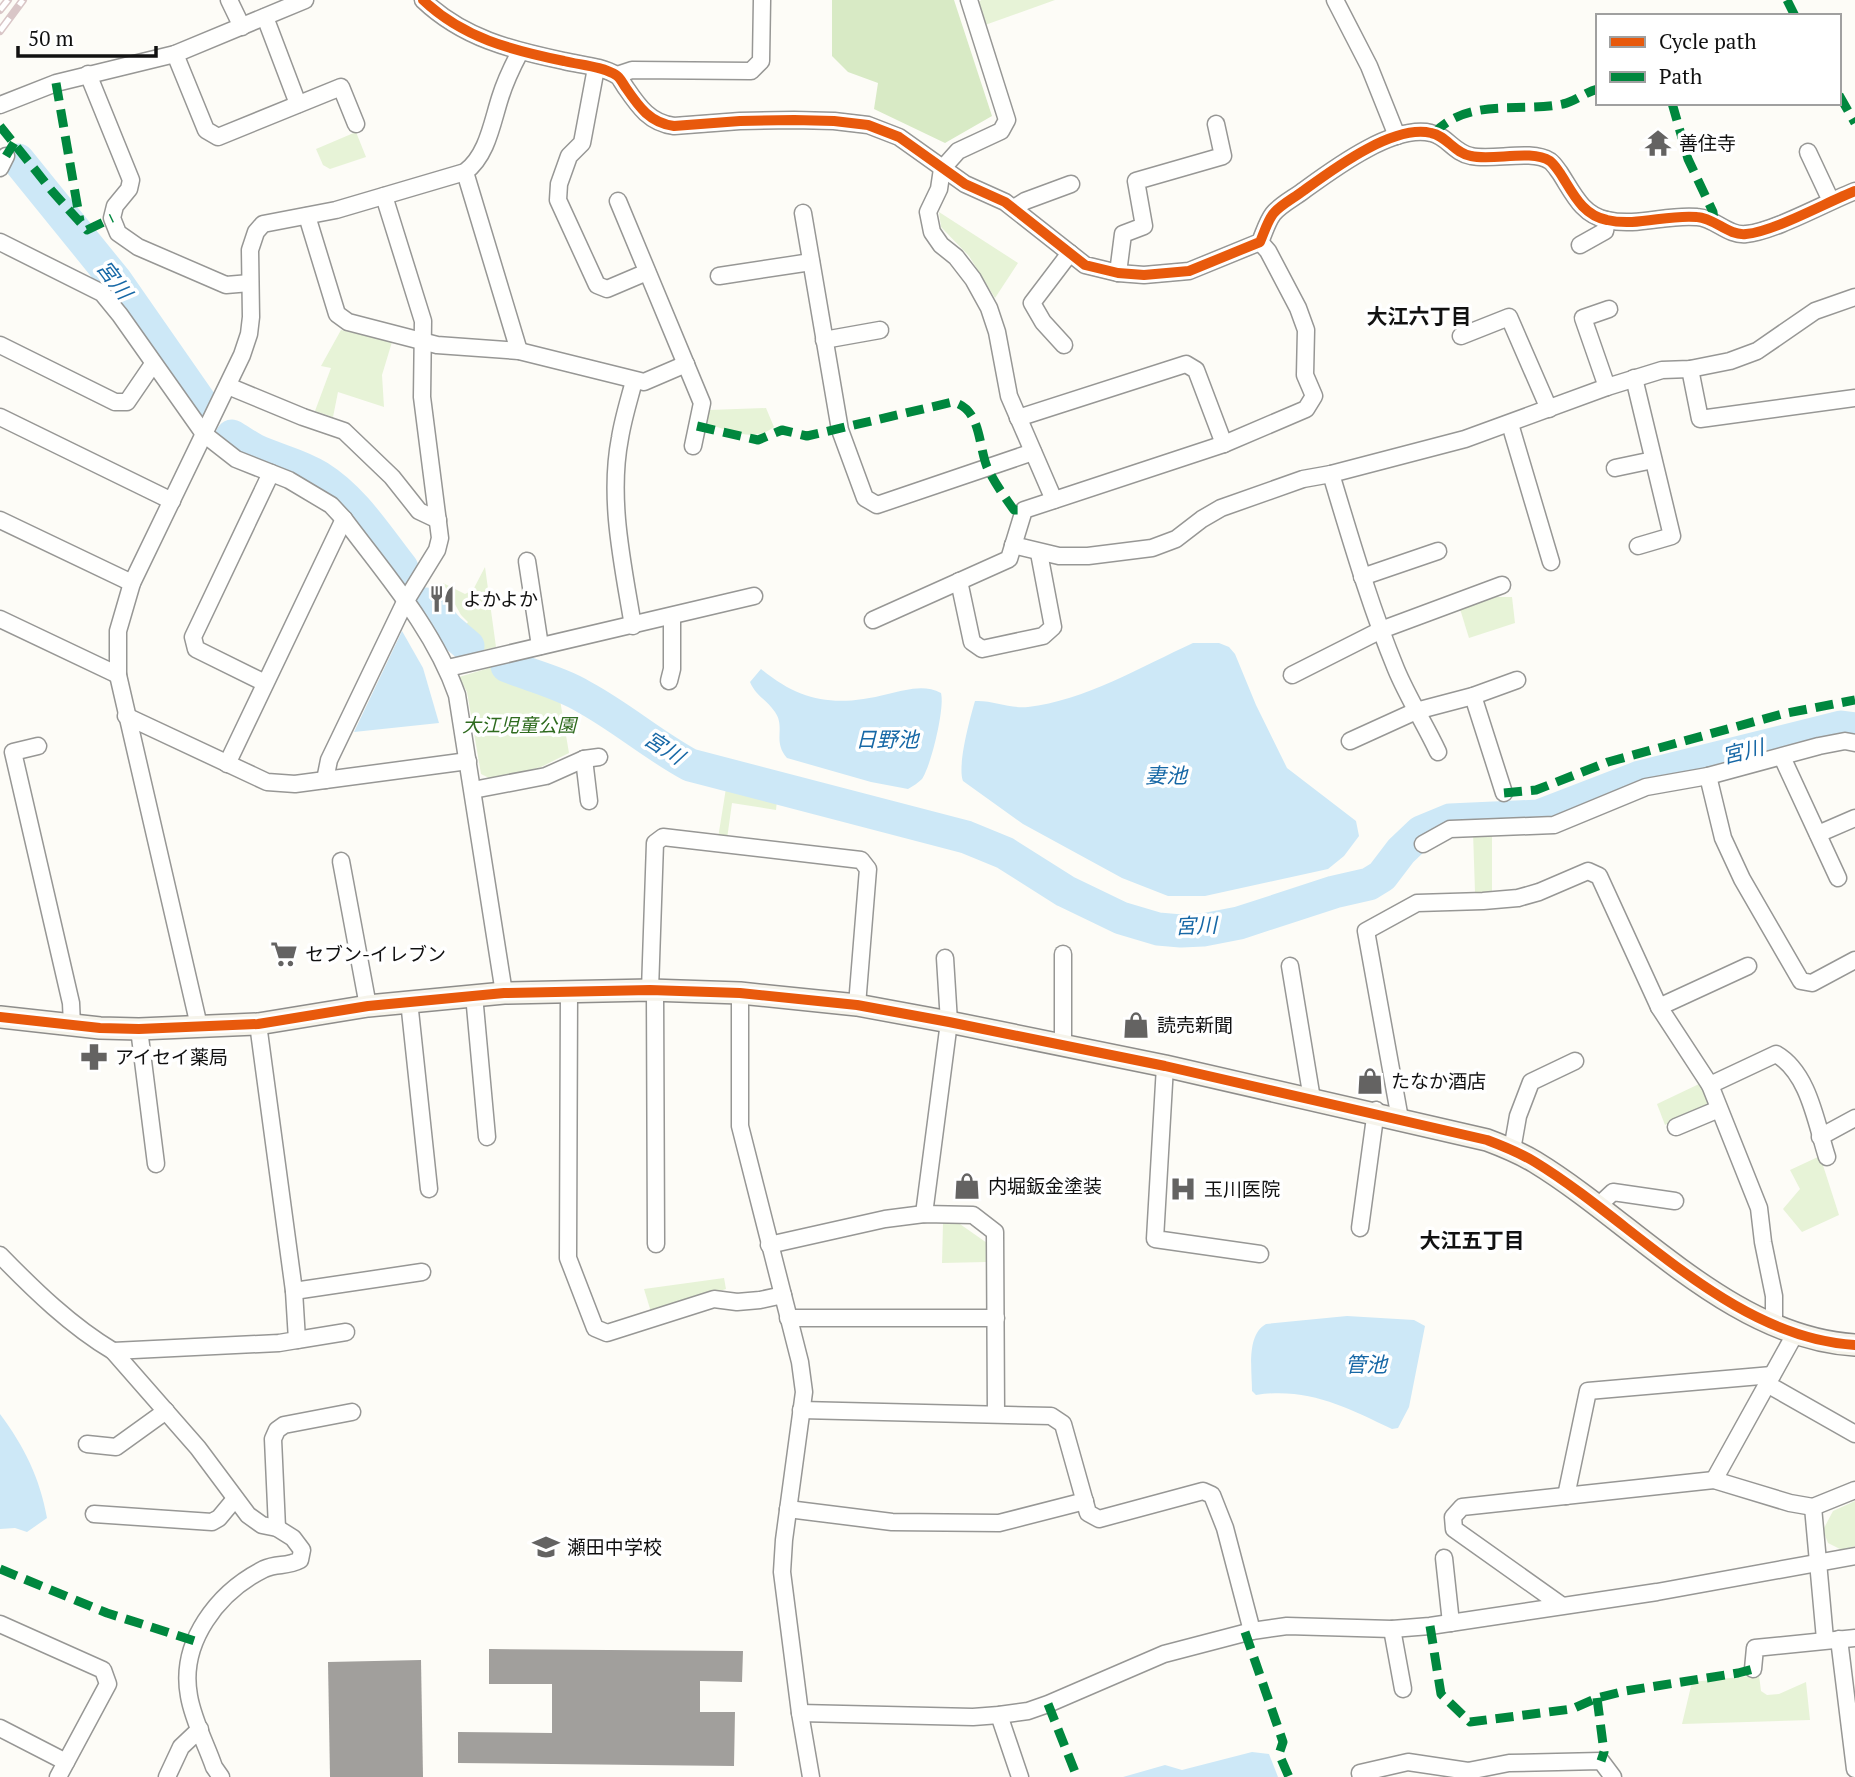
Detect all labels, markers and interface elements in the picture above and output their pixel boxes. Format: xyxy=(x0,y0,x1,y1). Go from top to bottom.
scale bar xyxy=(18,14,156,58)
legend xyxy=(1596,14,1841,105)
text: 50 m xyxy=(28,24,74,52)
text: Cycle path xyxy=(1659,27,1757,55)
text: Path xyxy=(1659,62,1702,90)
temple icon: 善住寺 xyxy=(1643,128,1673,158)
place label: 善住寺 xyxy=(1679,130,1736,155)
water label: 宮川 xyxy=(91,254,140,306)
district label: 大江六丁目 xyxy=(1367,302,1472,330)
restaurant icon: よかよか xyxy=(427,584,457,614)
place label: よかよか xyxy=(463,586,538,611)
park label: 大江児童公園 xyxy=(462,712,579,737)
water label: 宮川 xyxy=(639,724,691,771)
water label: 日野池 xyxy=(856,725,920,753)
water label: 宮川 xyxy=(1719,732,1768,770)
water label: 妻池 xyxy=(1145,761,1189,789)
water label: 宮川 xyxy=(1174,910,1219,940)
supermarket icon: セブン-イレブン xyxy=(269,939,299,969)
place label: セブン-イレブン xyxy=(305,941,446,966)
shop icon: 読売新聞 xyxy=(1121,1010,1151,1040)
place label: 読売新聞 xyxy=(1157,1012,1233,1037)
pharmacy icon: アイセイ薬局 xyxy=(79,1042,109,1072)
place label: アイセイ薬局 xyxy=(115,1044,228,1069)
shop icon: たなか酒店 xyxy=(1355,1066,1385,1096)
place label: たなか酒店 xyxy=(1391,1068,1486,1093)
shop icon: 内堀鈑金塗装 xyxy=(952,1171,982,1201)
place label: 内堀鈑金塗装 xyxy=(988,1173,1102,1198)
hospital icon: 玉川医院 xyxy=(1168,1174,1198,1204)
place label: 玉川医院 xyxy=(1204,1176,1280,1201)
district label: 大江五丁目 xyxy=(1420,1226,1525,1254)
water label: 管池 xyxy=(1345,1350,1389,1378)
school or university icon: 瀬田中学校 xyxy=(531,1532,561,1562)
place label: 瀬田中学校 xyxy=(567,1534,662,1559)

